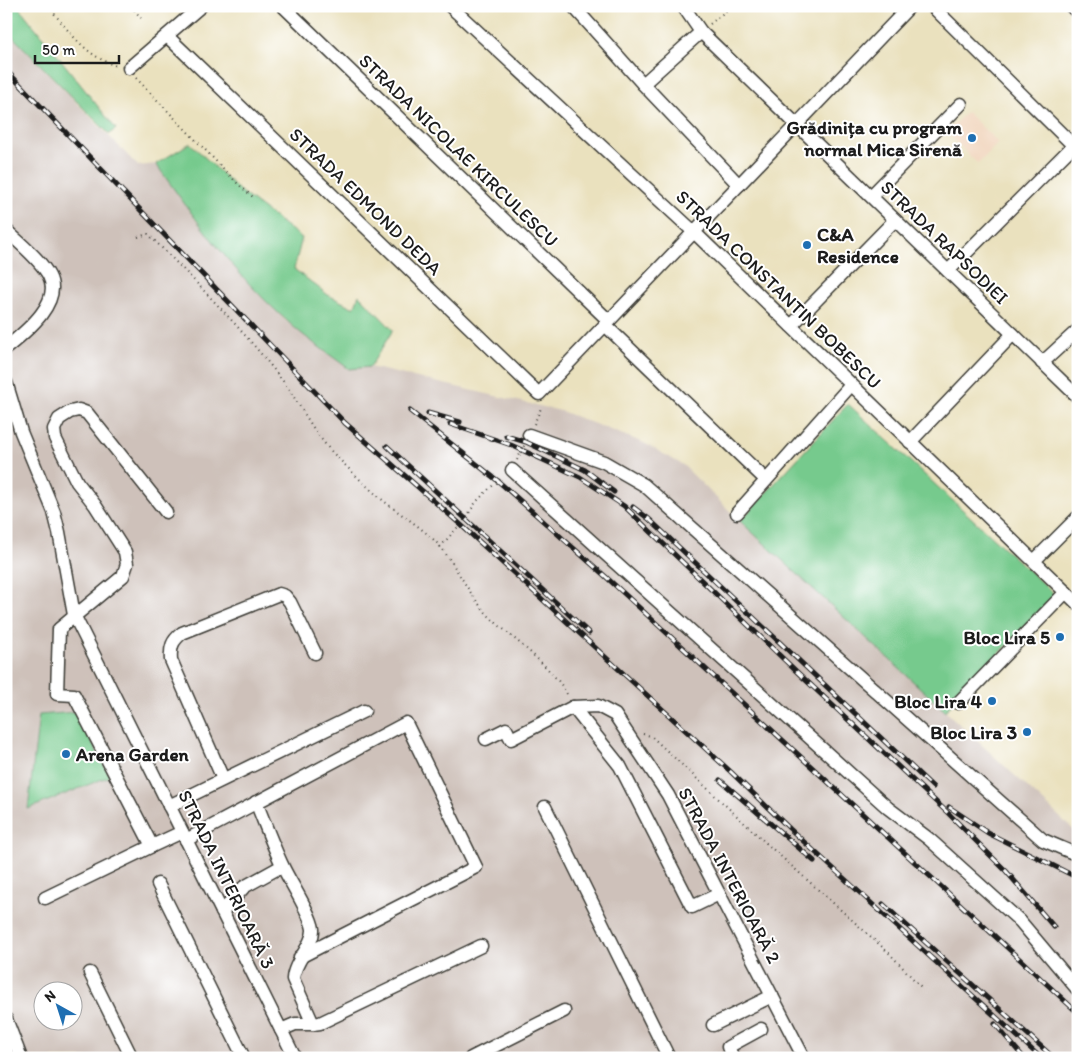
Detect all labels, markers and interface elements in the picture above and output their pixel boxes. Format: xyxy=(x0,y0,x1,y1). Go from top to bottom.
scale bar xyxy=(35,32,119,64)
text: 50 m xyxy=(42,41,75,59)
street label: STRADA NICOLAE KIRCULESCU xyxy=(354,49,563,252)
place label: Grădinița cu program normal Mica Sirenă xyxy=(786,116,963,161)
street label: STRADA EDMOND DEDA xyxy=(285,123,446,280)
marker: Grădinița cu program normal Mica Sirenă xyxy=(966,132,978,144)
street label: STRADA RAPSODIEI xyxy=(876,176,1013,309)
street label: STRADA CONSTANTIN BOBESCU xyxy=(671,185,886,394)
place label: C&A Residence xyxy=(817,223,899,268)
marker: C&A Residence xyxy=(801,239,813,251)
place label: Bloc Lira 5 xyxy=(964,626,1050,649)
marker: Bloc Lira 5 xyxy=(1054,631,1066,643)
place label: Bloc Lira 4 xyxy=(894,690,983,713)
marker: Bloc Lira 4 xyxy=(986,695,998,707)
place label: Bloc Lira 3 xyxy=(930,721,1017,744)
marker: Bloc Lira 3 xyxy=(1021,726,1033,738)
place label: Arena Garden xyxy=(75,743,189,766)
marker: Arena Garden xyxy=(60,748,72,760)
street label: STRADA INTERIOARĂ 2 xyxy=(673,783,786,967)
street label: STRADA INTERIOARĂ 3 xyxy=(173,786,280,972)
north arrow xyxy=(32,982,82,1032)
text: N xyxy=(41,987,59,1006)

